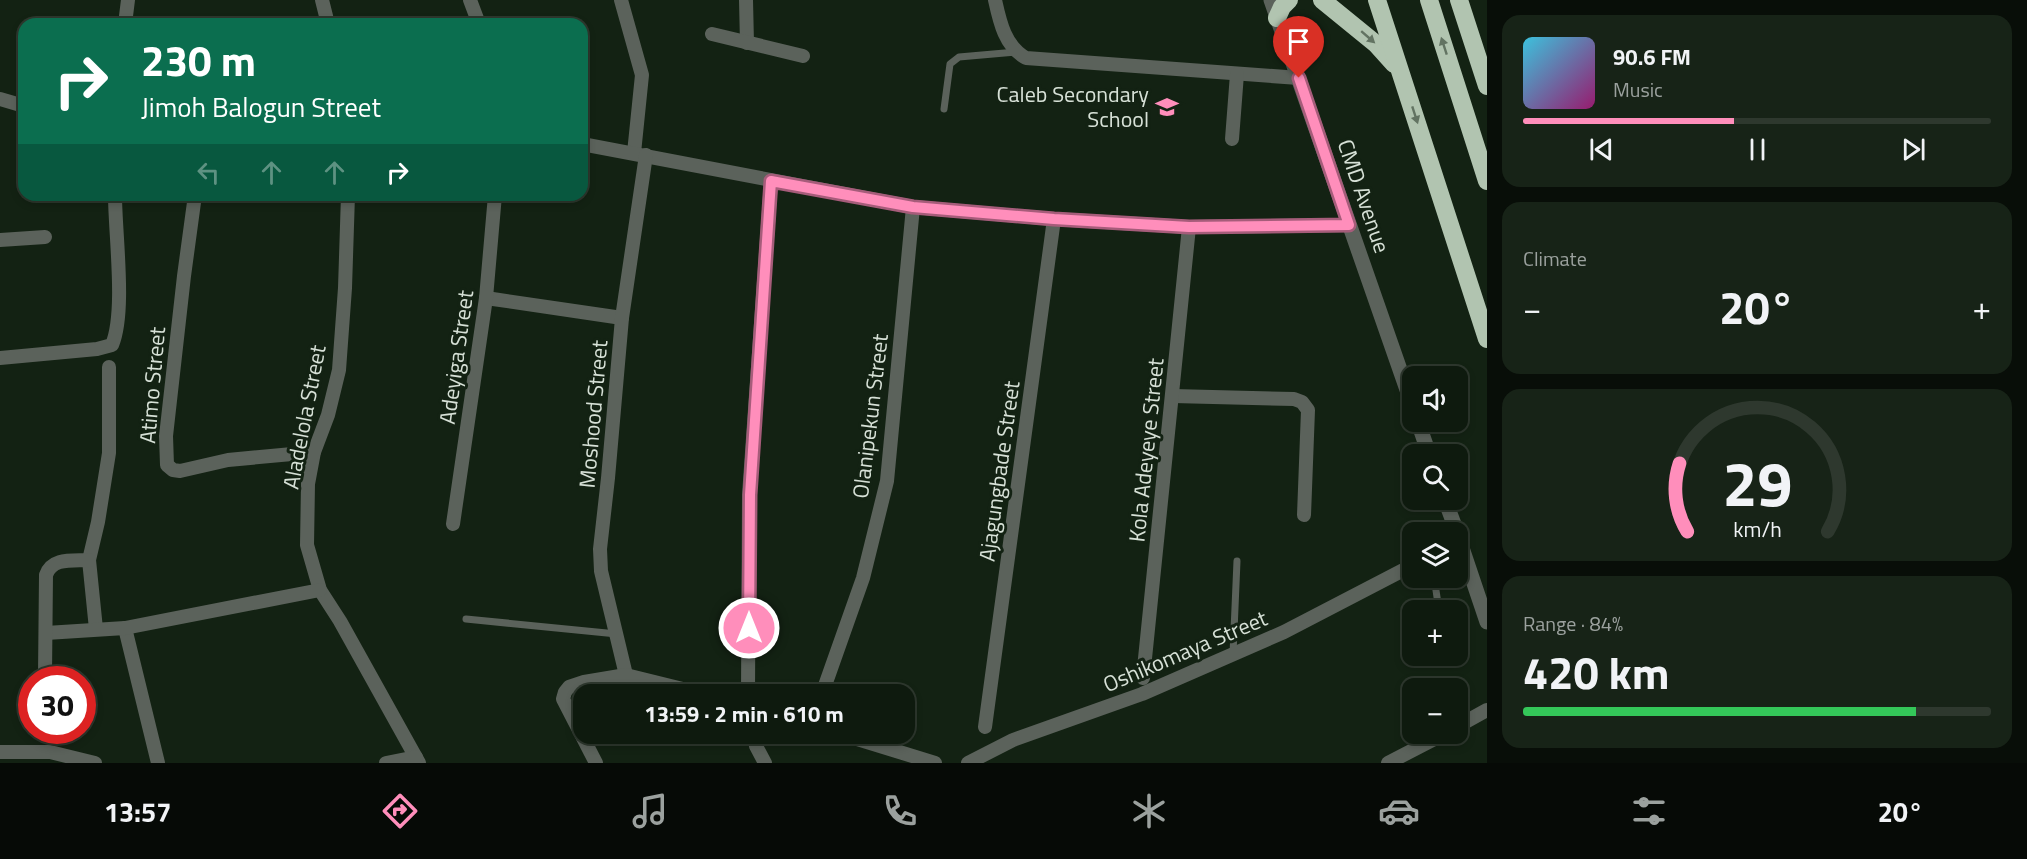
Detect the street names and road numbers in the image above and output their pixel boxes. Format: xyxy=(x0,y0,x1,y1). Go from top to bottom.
street label: CMD Avenue xyxy=(1329,135,1399,257)
street label: Adeyiga Street xyxy=(430,288,482,426)
street label: Atimo Street xyxy=(130,325,174,445)
street label: Olanipekun Street xyxy=(843,331,897,500)
street label: Moshood Street xyxy=(570,338,616,489)
street label: Aladelola Street xyxy=(273,342,335,492)
street label: Kola Adeyeye Street xyxy=(1119,356,1173,544)
street label: Ajagungbade Street xyxy=(970,378,1029,563)
street label: Oshikomaya Street xyxy=(1098,601,1273,701)

